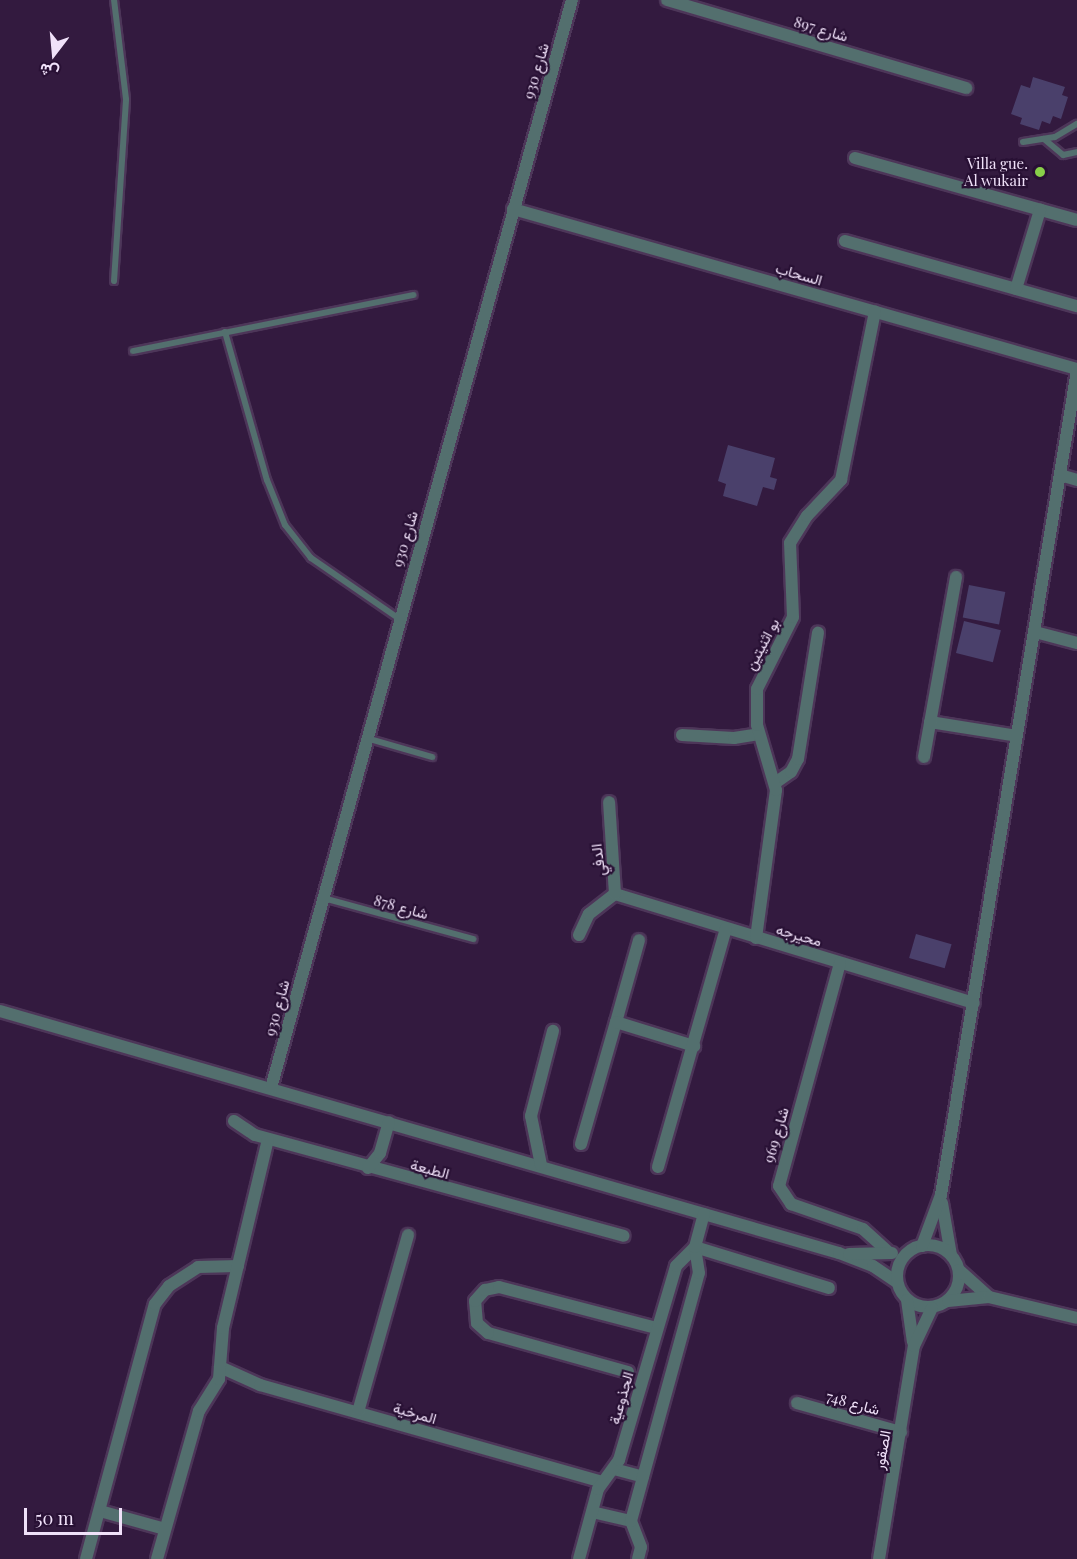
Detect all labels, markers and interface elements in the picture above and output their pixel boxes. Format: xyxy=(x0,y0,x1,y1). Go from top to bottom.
street label: شارع 897 xyxy=(792,13,850,45)
north arrow xyxy=(24,24,84,84)
street label: شارع 930 xyxy=(519,41,553,101)
text: ش xyxy=(37,59,61,85)
place label: Villa gue. Al wukair xyxy=(964,154,1028,189)
marker: Villa gue. Al wukair xyxy=(1033,165,1047,179)
street label: السحاب xyxy=(774,259,824,289)
street label: شارع 930 xyxy=(388,509,422,569)
street label: بو اثنيتين xyxy=(741,615,783,673)
street label: الدفي xyxy=(587,843,609,877)
street label: شارع 878 xyxy=(372,891,430,923)
street label: محيرجه xyxy=(774,920,824,950)
street label: شارع 930 xyxy=(261,978,293,1038)
street label: شارع 969 xyxy=(760,1105,792,1165)
street label: الطبعة xyxy=(409,1155,451,1183)
street label: الجذوعية xyxy=(605,1370,637,1426)
street label: شارع 748 xyxy=(824,1387,882,1419)
street label: المرخية xyxy=(391,1398,439,1428)
street label: الصقور xyxy=(870,1429,894,1471)
scale bar xyxy=(27,1496,124,1534)
text: 50 m xyxy=(35,1506,74,1530)

